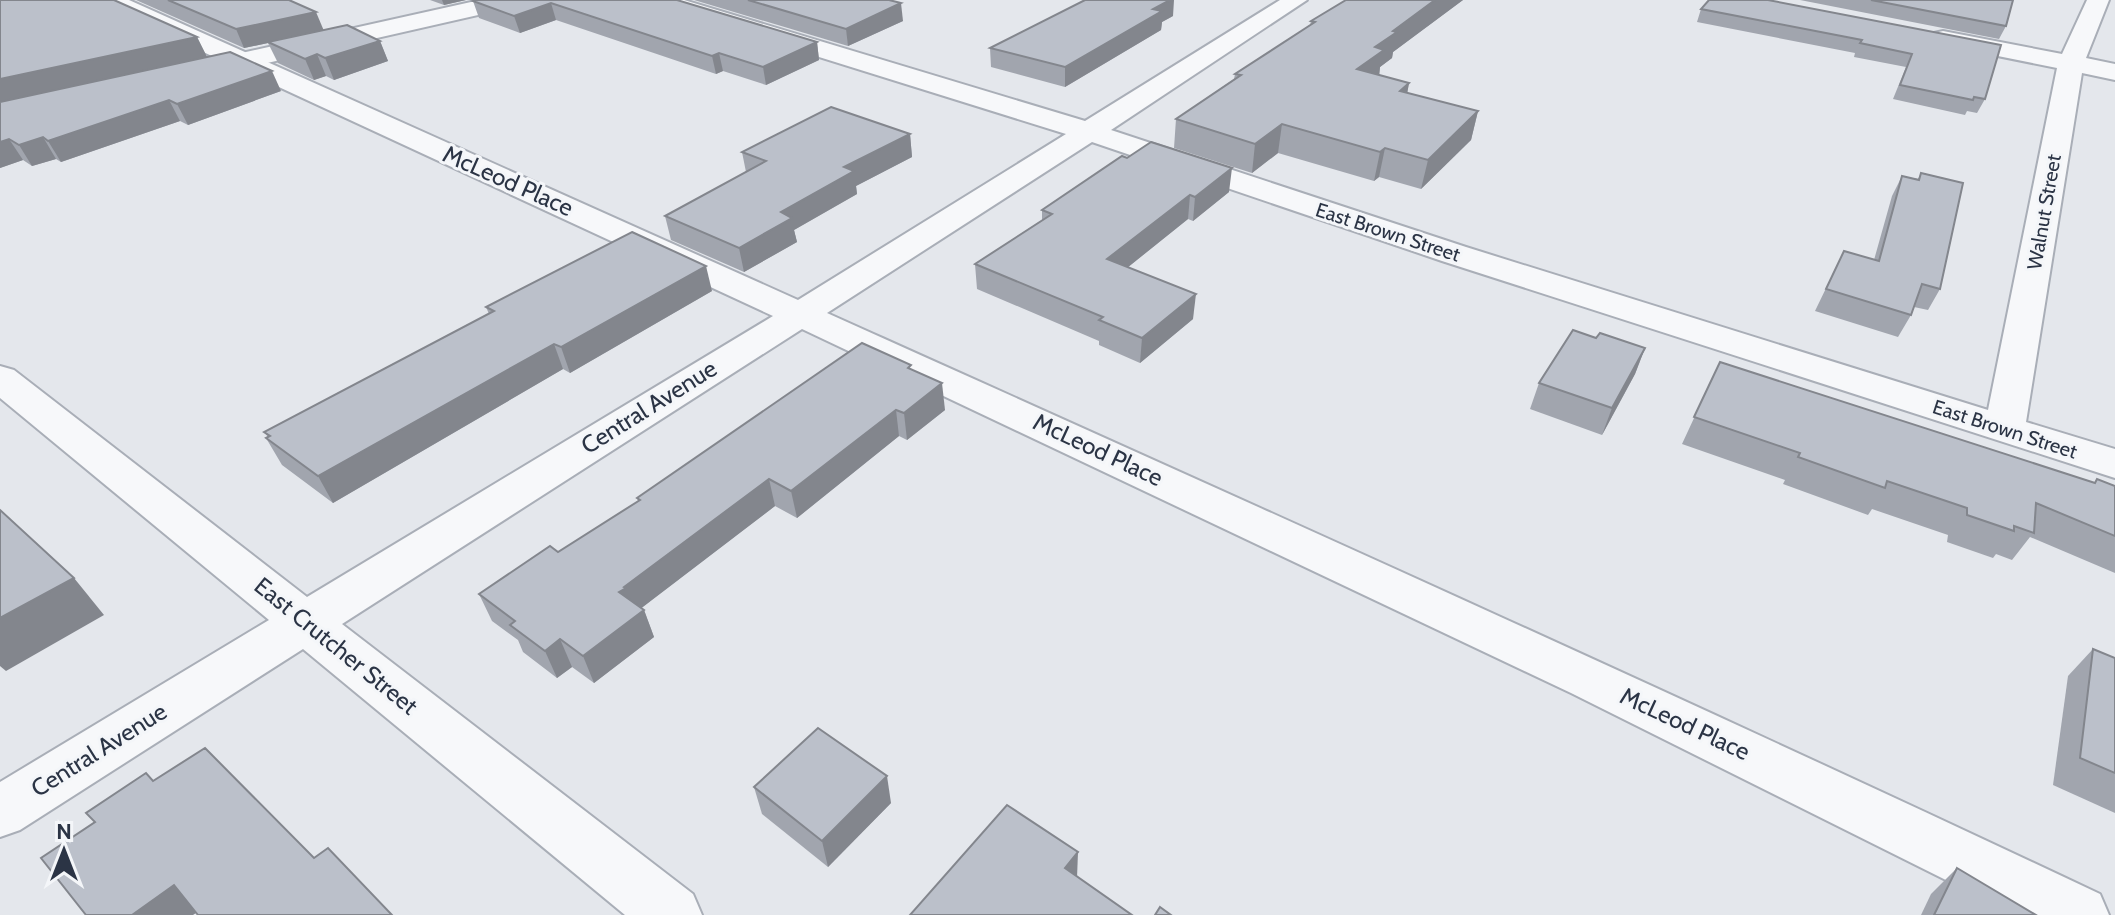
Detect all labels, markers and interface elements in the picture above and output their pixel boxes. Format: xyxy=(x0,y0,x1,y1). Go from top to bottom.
street label: McLeod Place xyxy=(439,139,578,222)
street label: Walnut Street xyxy=(2022,152,2066,272)
street label: East Brown Street xyxy=(1313,197,1464,267)
street label: Central Avenue xyxy=(576,353,722,460)
street label: East Brown Street xyxy=(1930,394,2081,464)
street label: McLeod Place xyxy=(1029,407,1168,492)
street label: East Crutcher Street xyxy=(249,571,424,720)
street label: McLeod Place xyxy=(1616,681,1755,766)
street label: Central Avenue xyxy=(26,696,172,803)
north arrow xyxy=(24,811,104,891)
text: N xyxy=(56,818,72,845)

